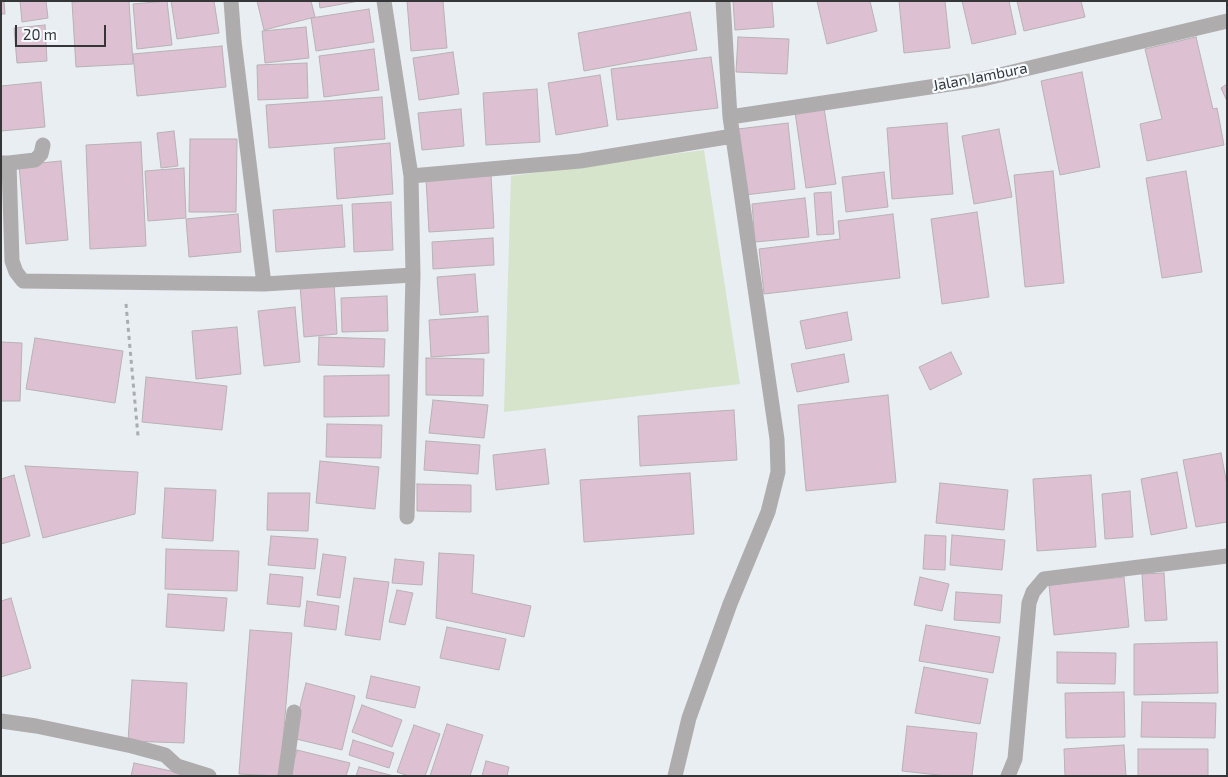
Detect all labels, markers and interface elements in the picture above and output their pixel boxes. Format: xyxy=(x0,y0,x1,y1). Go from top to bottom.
scale bar xyxy=(18,15,109,47)
text: 20 m xyxy=(23,25,57,43)
street label: Jalan Jambura xyxy=(931,59,1029,95)

